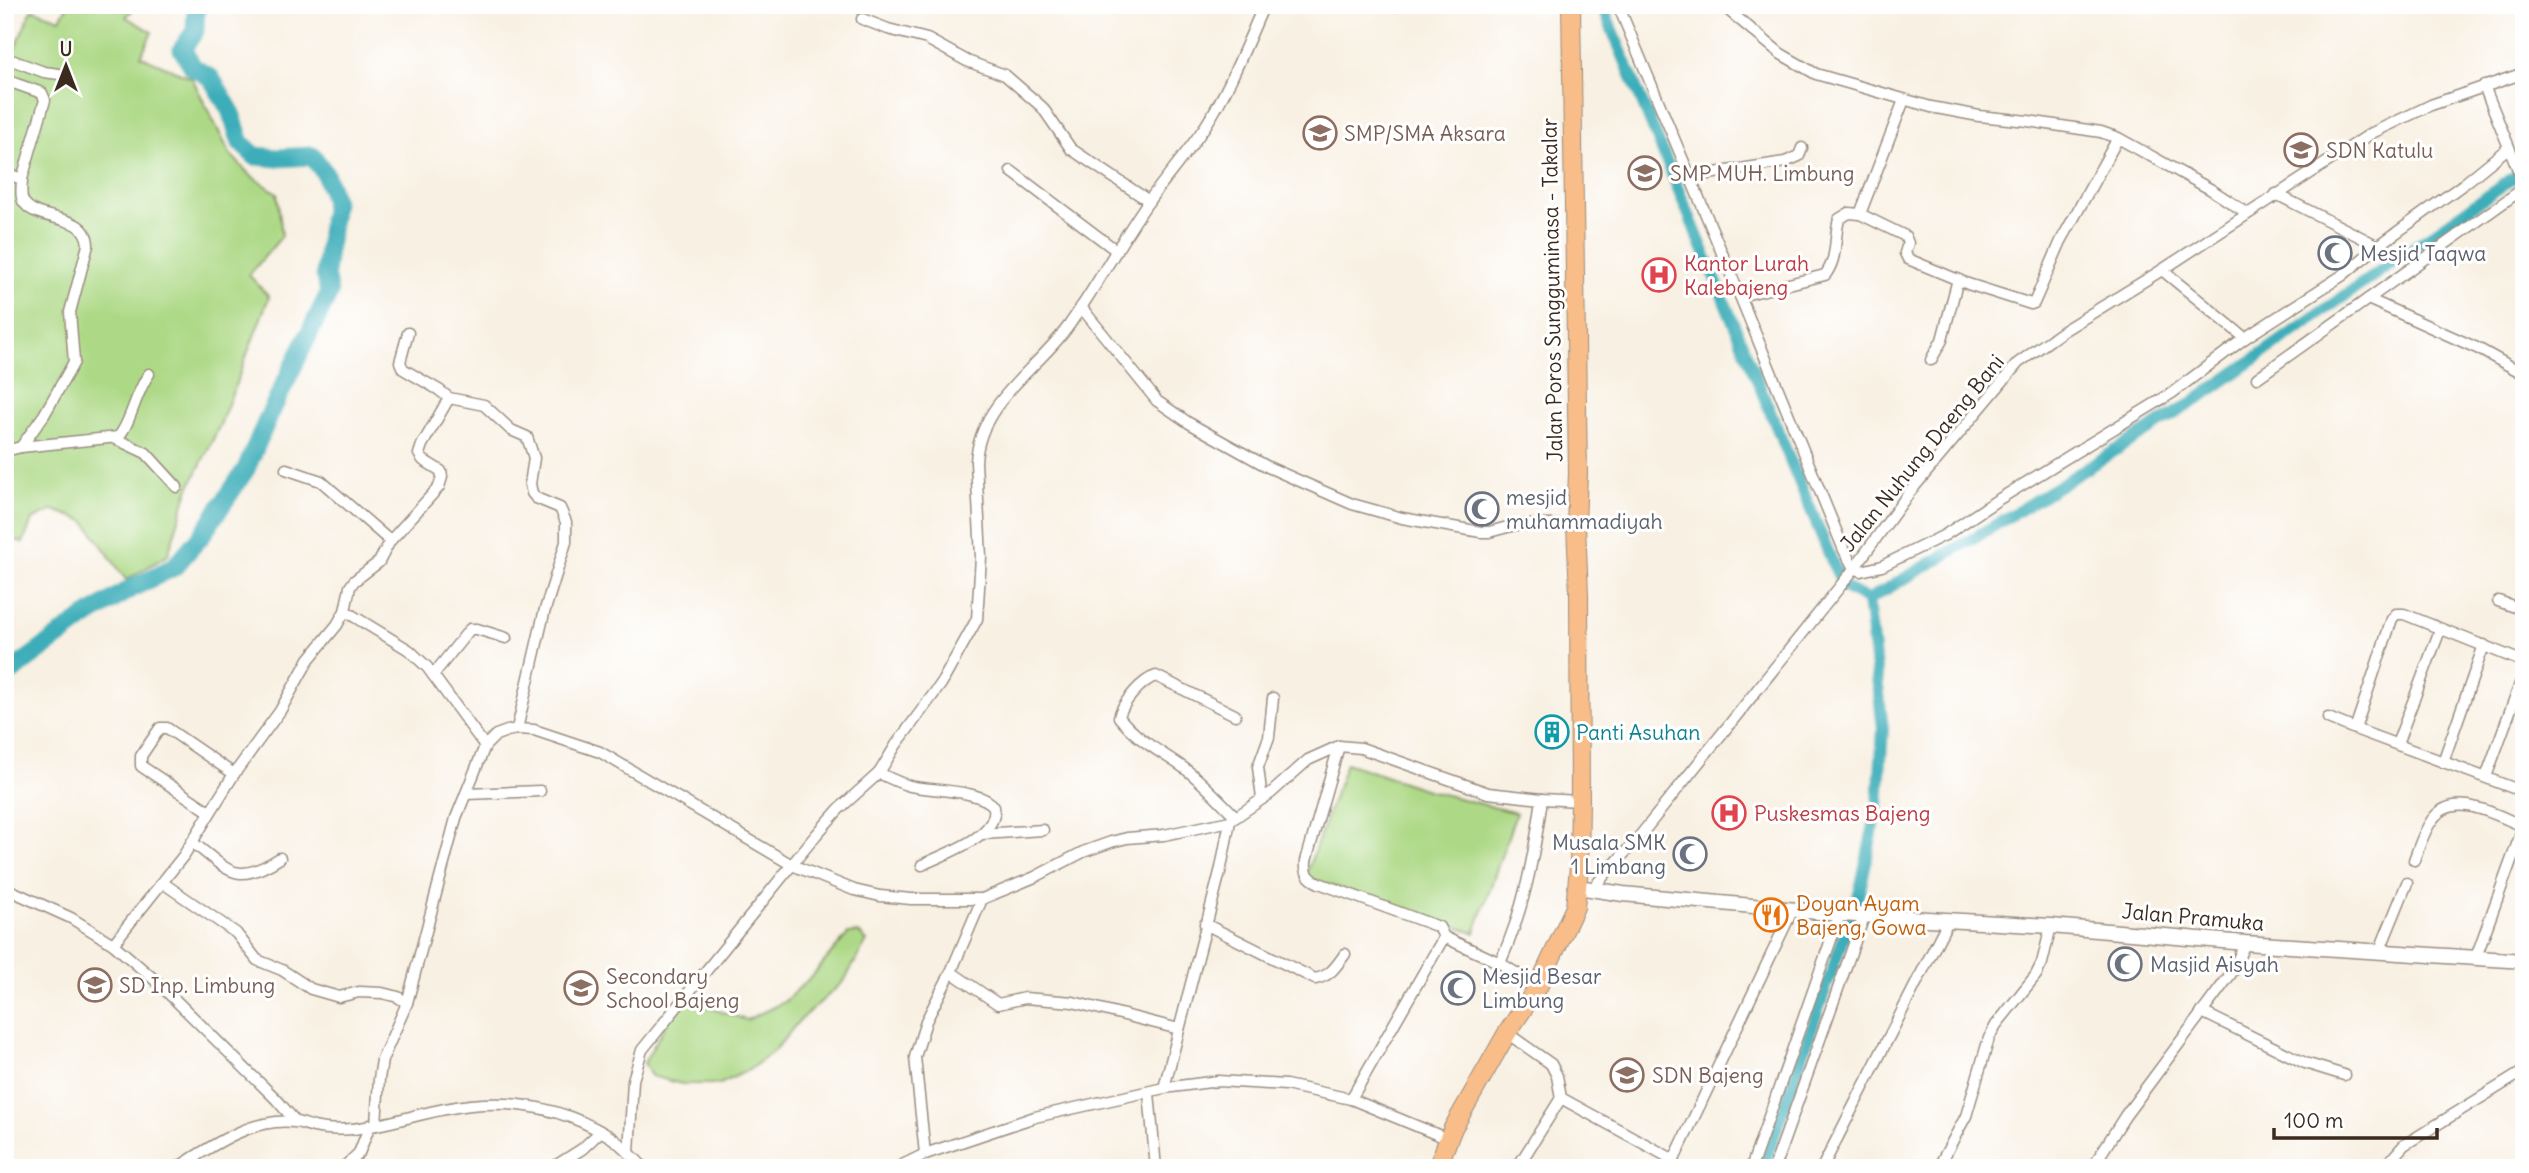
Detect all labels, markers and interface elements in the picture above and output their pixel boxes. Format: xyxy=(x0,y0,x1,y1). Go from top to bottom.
north arrow xyxy=(32,32,102,102)
text: U xyxy=(60,37,72,61)
school or university icon: SMP/SMA Aksara xyxy=(1301,114,1339,152)
street label: Jalan Poros Sungguminasa - Takalar xyxy=(1535,117,1569,462)
place label: SMP/SMA Aksara xyxy=(1344,120,1506,147)
school or university icon: SDN Katulu xyxy=(2282,131,2320,169)
place label: SDN Katulu xyxy=(2326,137,2433,164)
school or university icon: SMP MUH. Limbung xyxy=(1626,154,1664,192)
place label: SMP MUH. Limbung xyxy=(1670,160,1854,187)
mosque icon: Mesjid Taqwa xyxy=(2316,234,2354,272)
place label: Mesjid Taqwa xyxy=(2360,240,2486,267)
place label: Kantor Lurah Kalebajeng xyxy=(1684,250,1809,301)
hospital icon: Kantor Lurah Kalebajeng xyxy=(1640,256,1678,294)
street label: Jalan Nuhung Daeng Bani xyxy=(1834,349,2010,557)
place label: mesjid muhammadiyah xyxy=(1506,484,1663,535)
mosque icon: mesjid muhammadiyah xyxy=(1463,490,1501,528)
building icon: Panti Asuhan xyxy=(1533,713,1571,751)
place label: Panti Asuhan xyxy=(1576,719,1700,746)
hospital icon: Puskesmas Bajeng xyxy=(1710,794,1748,832)
place label: Puskesmas Bajeng xyxy=(1754,800,1930,827)
place label: Musala SMK 1 Limbang xyxy=(1552,829,1666,880)
mosque icon: Musala SMK 1 Limbang xyxy=(1671,835,1709,873)
place label: Doyan Ayam Bajeng, Gowa xyxy=(1796,890,1927,941)
restaurant icon: Doyan Ayam Bajeng, Gowa xyxy=(1752,896,1790,934)
street label: Jalan Pramuka xyxy=(2121,897,2265,937)
mosque icon: Masjid Aisyah xyxy=(2106,945,2144,983)
place label: Masjid Aisyah xyxy=(2150,951,2279,978)
place label: Secondary School Bajeng xyxy=(606,963,739,1014)
place label: Mesjid Besar Limbung xyxy=(1482,963,1602,1014)
school or university icon: SD Inp. Limbung xyxy=(76,966,114,1004)
school or university icon: Secondary School Bajeng xyxy=(562,969,600,1007)
mosque icon: Mesjid Besar Limbung xyxy=(1439,969,1477,1007)
place label: SD Inp. Limbung xyxy=(119,972,275,999)
school or university icon: SDN Bajeng xyxy=(1608,1056,1646,1094)
place label: SDN Bajeng xyxy=(1652,1062,1764,1089)
scale bar xyxy=(2274,1096,2436,1140)
text: 100 m xyxy=(2284,1107,2343,1134)

